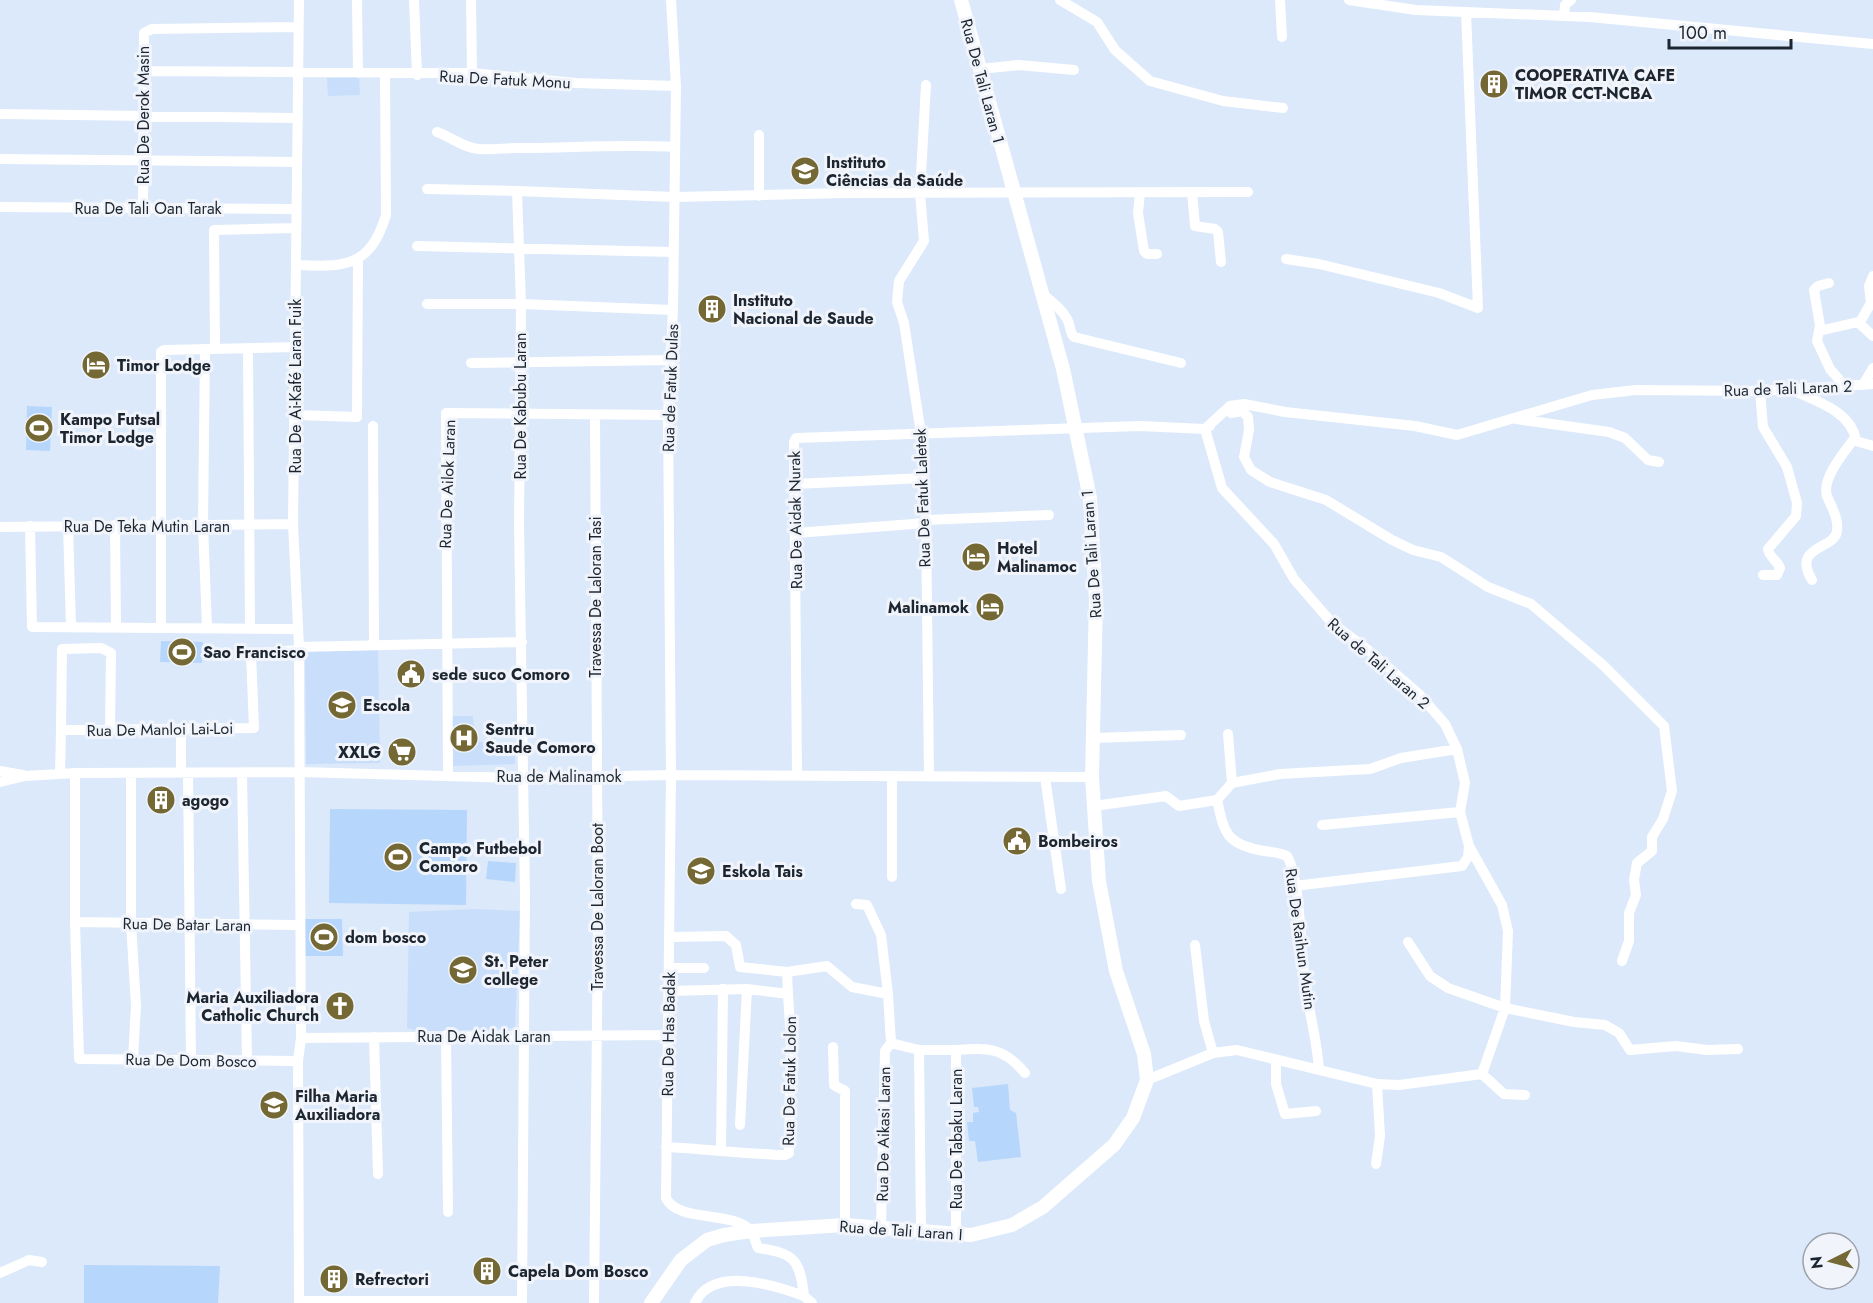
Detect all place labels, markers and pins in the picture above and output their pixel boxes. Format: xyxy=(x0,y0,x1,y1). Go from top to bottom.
place label: COOPERATIVA CAFE TIMOR CCT-NCBA xyxy=(1515,64,1675,105)
building icon: COOPERATIVA CAFE TIMOR CCT-NCBA xyxy=(1478,68,1510,100)
place label: Instituto Ciências da Saúde xyxy=(826,151,963,192)
school or university icon: Instituto Ciências da Saúde xyxy=(789,155,821,187)
place label: Instituto Nacional de Saude xyxy=(733,289,874,330)
building icon: Instituto Nacional de Saude xyxy=(696,293,728,325)
hotel icon: Timor Lodge xyxy=(80,349,112,381)
place label: Timor Lodge xyxy=(117,354,211,377)
place label: Kampo Futsal Timor Lodge xyxy=(60,408,160,449)
sports icon: Kampo Futsal Timor Lodge xyxy=(23,412,55,444)
place label: Hotel Malinamoc xyxy=(997,537,1077,578)
hotel icon: Hotel Malinamoc xyxy=(960,541,992,573)
hotel icon: Malinamok xyxy=(974,591,1006,623)
place label: Malinamok xyxy=(888,596,970,619)
sports icon: Sao Francisco xyxy=(166,636,198,668)
place label: Sao Francisco xyxy=(203,641,306,664)
public building icon: sede suco Comoro xyxy=(395,658,427,690)
place label: sede suco Comoro xyxy=(432,663,570,686)
school or university icon: Escola xyxy=(326,689,358,721)
place label: Escola xyxy=(363,694,410,717)
place label: Sentru Saude Comoro xyxy=(485,718,596,759)
hospital icon: Sentru Saude Comoro xyxy=(448,722,480,754)
supermarket icon: XXLG xyxy=(386,736,418,768)
place label: XXLG xyxy=(338,741,381,764)
building icon: agogo xyxy=(145,784,177,816)
place label: agogo xyxy=(182,789,229,812)
public building icon: Bombeiros xyxy=(1001,825,1033,857)
place label: Bombeiros xyxy=(1038,830,1118,853)
place label: Campo Futbebol Comoro xyxy=(419,837,542,878)
sports icon: Campo Futbebol Comoro xyxy=(382,841,414,873)
school or university icon: Eskola Tais xyxy=(685,855,717,887)
place label: Eskola Tais xyxy=(722,860,803,883)
sports icon: dom bosco xyxy=(308,921,340,953)
place label: dom bosco xyxy=(345,926,426,949)
place label: St. Peter college xyxy=(484,950,549,991)
school or university icon: St. Peter college xyxy=(447,954,479,986)
place label: Maria Auxiliadora Catholic Church xyxy=(186,986,319,1027)
church icon: Maria Auxiliadora Catholic Church xyxy=(324,990,356,1022)
place label: Filha Maria Auxiliadora xyxy=(294,1085,380,1126)
school or university icon: Filha Maria Auxiliadora xyxy=(258,1089,290,1121)
building icon: Capela Dom Bosco xyxy=(471,1255,503,1287)
place label: Capela Dom Bosco xyxy=(508,1260,648,1283)
building icon: Refrectori xyxy=(318,1263,350,1295)
place label: Refrectori xyxy=(355,1268,429,1291)

